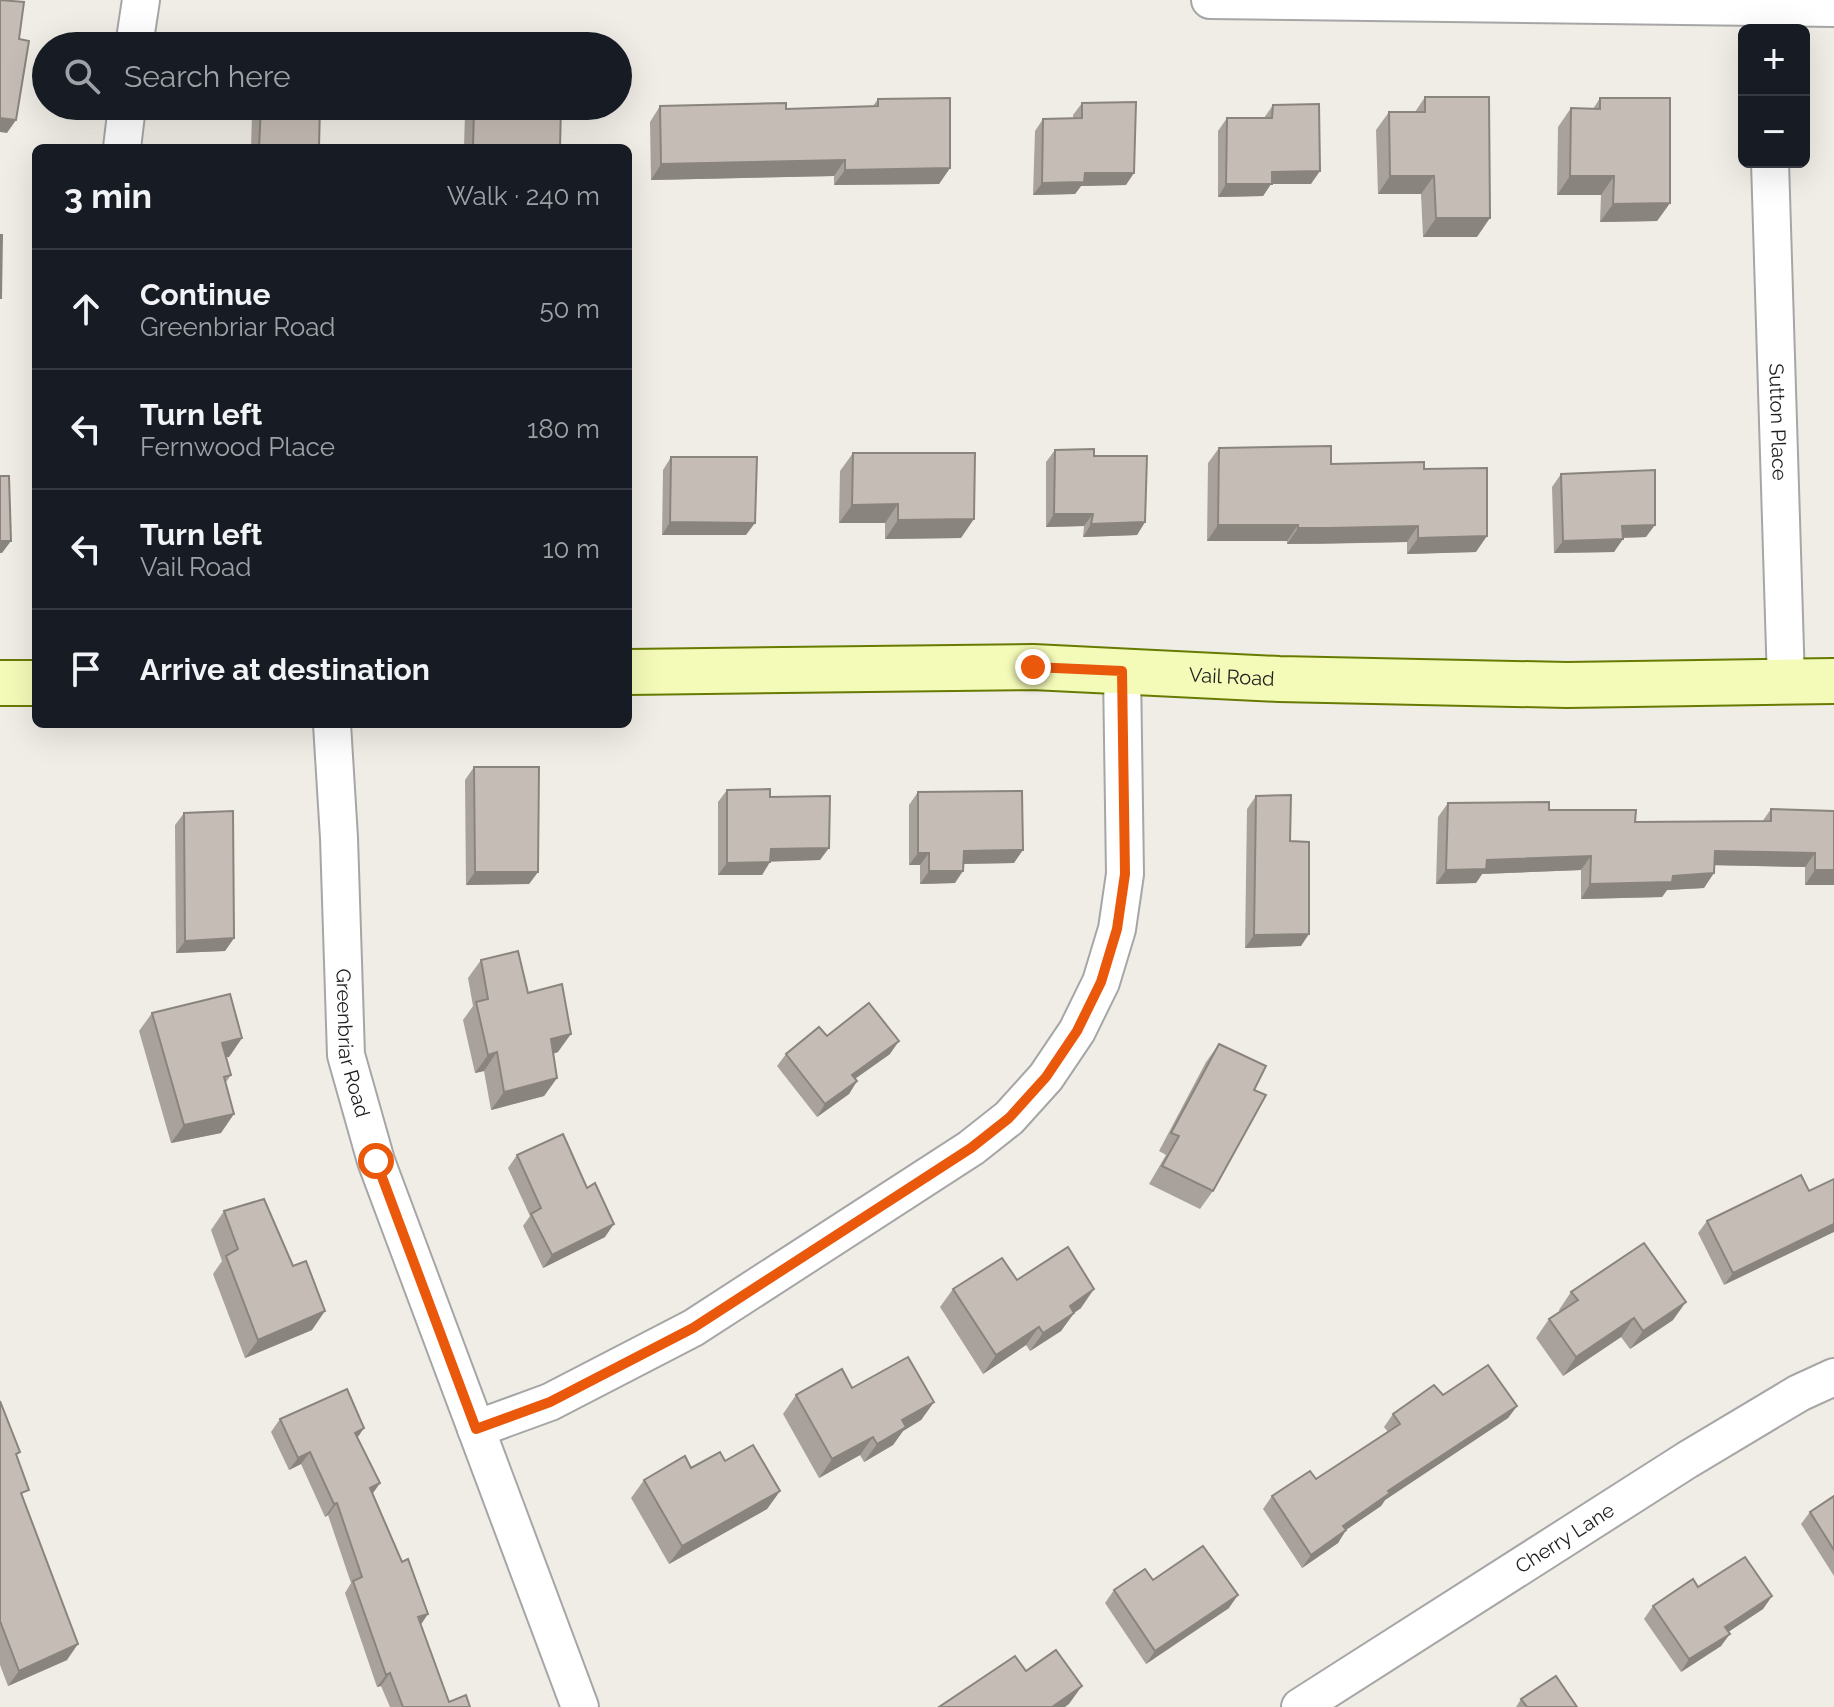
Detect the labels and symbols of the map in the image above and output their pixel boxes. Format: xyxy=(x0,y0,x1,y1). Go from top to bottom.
street label: Sutton Place xyxy=(1764,363,1792,481)
route end xyxy=(1015,649,1051,685)
street label: Vail Road xyxy=(1188,663,1275,691)
street label: Greenbriar Road xyxy=(331,968,375,1120)
route start xyxy=(358,1143,394,1179)
street label: Cherry Lane xyxy=(1511,1498,1619,1578)

